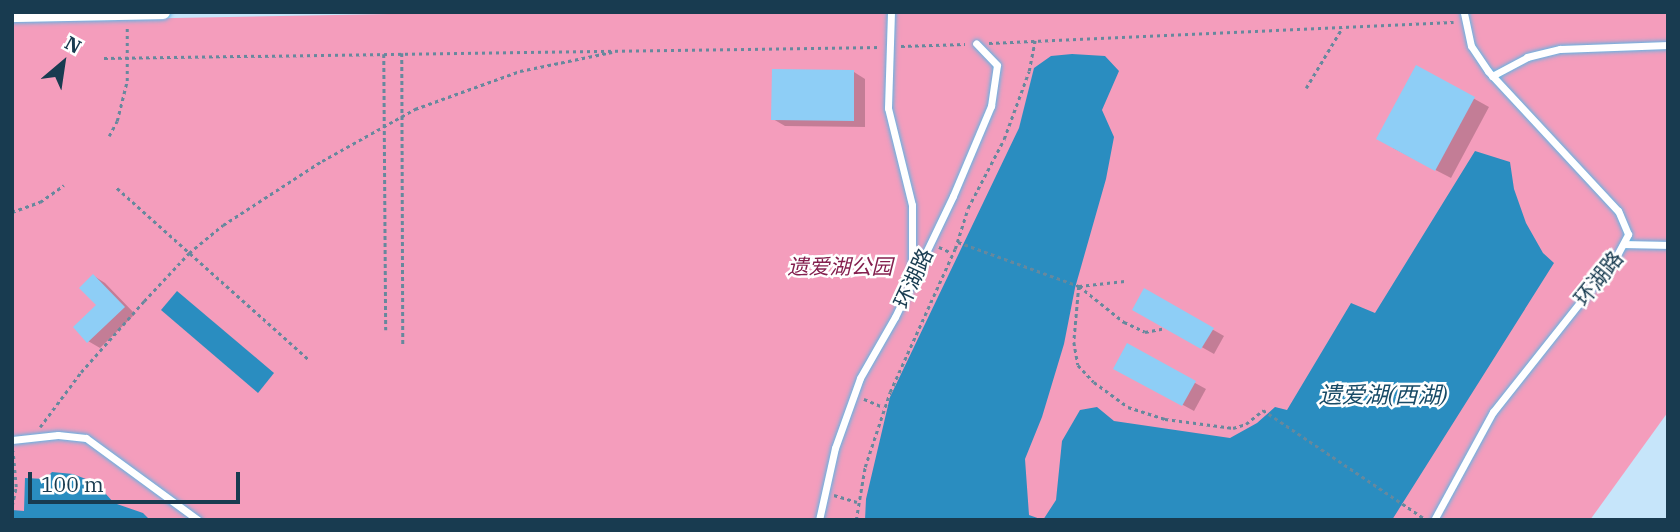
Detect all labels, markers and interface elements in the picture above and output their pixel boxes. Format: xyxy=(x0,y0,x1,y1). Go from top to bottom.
north arrow xyxy=(28,28,98,98)
text: N xyxy=(61,30,86,59)
street label: 环湖路 xyxy=(888,244,938,312)
street label: 环湖路 xyxy=(1568,246,1628,310)
park label: 遗爱湖公园 xyxy=(788,253,892,279)
water label: 遗爱湖(西湖) xyxy=(1319,380,1447,408)
scale bar xyxy=(32,458,243,502)
text: 100 m xyxy=(41,470,104,498)

